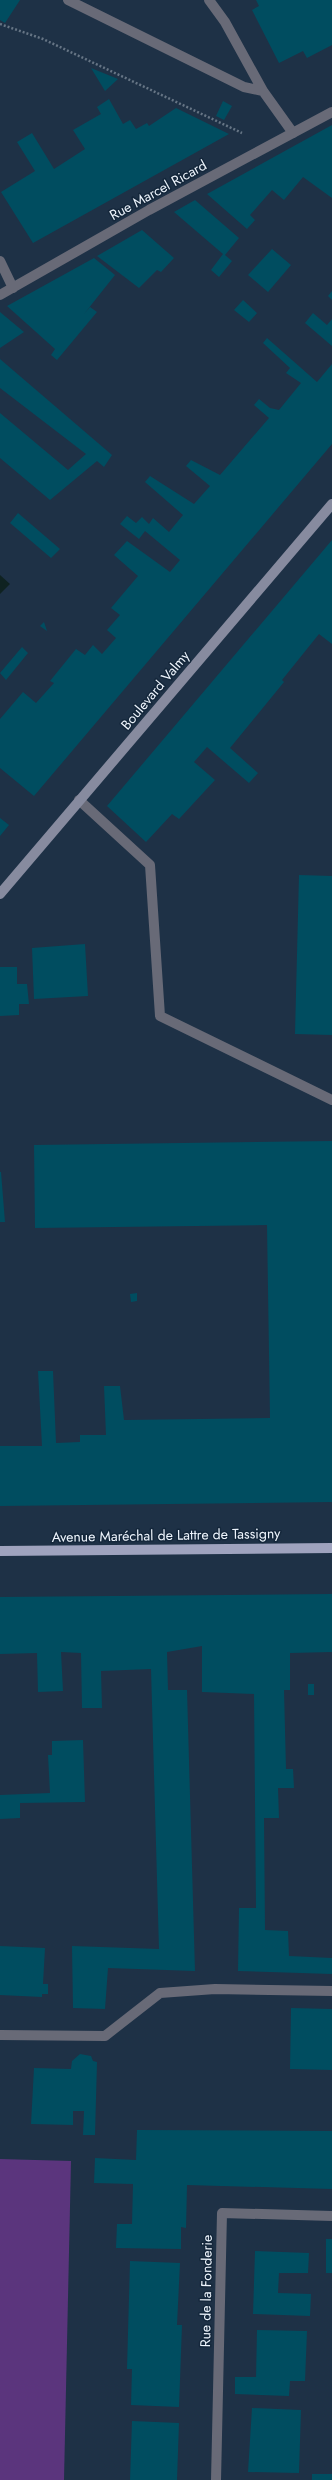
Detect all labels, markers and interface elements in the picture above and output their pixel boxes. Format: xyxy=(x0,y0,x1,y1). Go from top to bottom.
street label: Rue Marcel Ricard xyxy=(106,155,210,225)
street label: Boulevard Valmy xyxy=(116,646,195,734)
street label: Avenue Maréchal de Lattre de Tassigny xyxy=(52,1523,281,1547)
street label: Rue de la Fonderie xyxy=(195,2235,217,2347)

